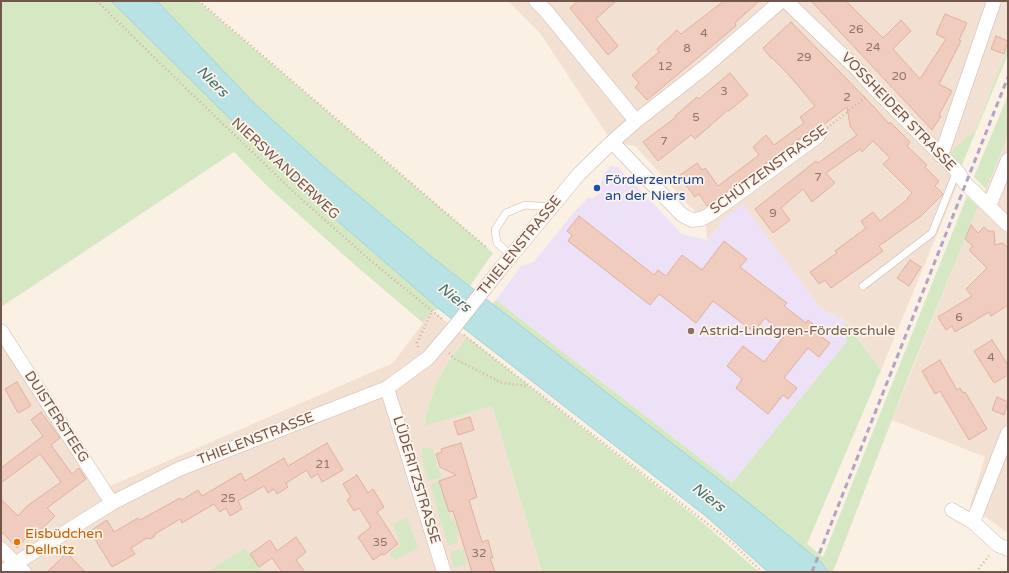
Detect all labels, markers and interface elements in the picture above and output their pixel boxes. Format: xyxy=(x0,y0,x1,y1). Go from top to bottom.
house number: 26 xyxy=(848,23,864,37)
house number: 4 xyxy=(700,27,708,41)
house number: 24 xyxy=(865,41,881,55)
house number: 8 xyxy=(683,42,691,56)
street label: VOSSHEIDER STRASSE xyxy=(837,49,959,175)
house number: 29 xyxy=(796,51,812,65)
house number: 12 xyxy=(657,60,673,74)
water label: Niers xyxy=(193,63,231,101)
house number: 20 xyxy=(891,70,907,84)
house number: 3 xyxy=(720,85,728,99)
house number: 2 xyxy=(843,91,851,105)
house number: 5 xyxy=(692,111,700,125)
street label: NIERSWANDERWEG xyxy=(227,115,343,223)
street label: SCHÜTZENSTRASSE xyxy=(707,122,831,218)
house number: 7 xyxy=(660,135,668,149)
house number: 7 xyxy=(814,171,822,185)
place label: Förderzentrum an der Niers xyxy=(605,172,704,204)
marker: Förderzentrum an der Niers xyxy=(592,183,602,193)
street label: THIELENSTRASSE xyxy=(475,193,565,299)
house number: 9 xyxy=(769,207,777,221)
water label: Niers xyxy=(434,279,474,317)
house number: 6 xyxy=(955,311,963,325)
place label: Astrid-Lindgren-Förderschule xyxy=(699,323,895,339)
marker: Astrid-Lindgren-Förderschule xyxy=(686,326,696,336)
house number: 4 xyxy=(987,351,995,365)
street label: DUISTERSTEEG xyxy=(20,368,92,466)
street label: THIELENSTRASSE xyxy=(195,409,317,469)
street label: LÜDERITZSTRASSE xyxy=(389,414,443,546)
house number: 21 xyxy=(315,458,331,472)
water label: Niers xyxy=(688,479,728,517)
house number: 25 xyxy=(220,492,236,506)
place label: Eisbüdchen Dellnitz xyxy=(25,526,103,558)
house number: 35 xyxy=(372,536,388,550)
marker: Eisbüdchen Dellnitz xyxy=(12,537,22,547)
house number: 32 xyxy=(471,547,487,561)

